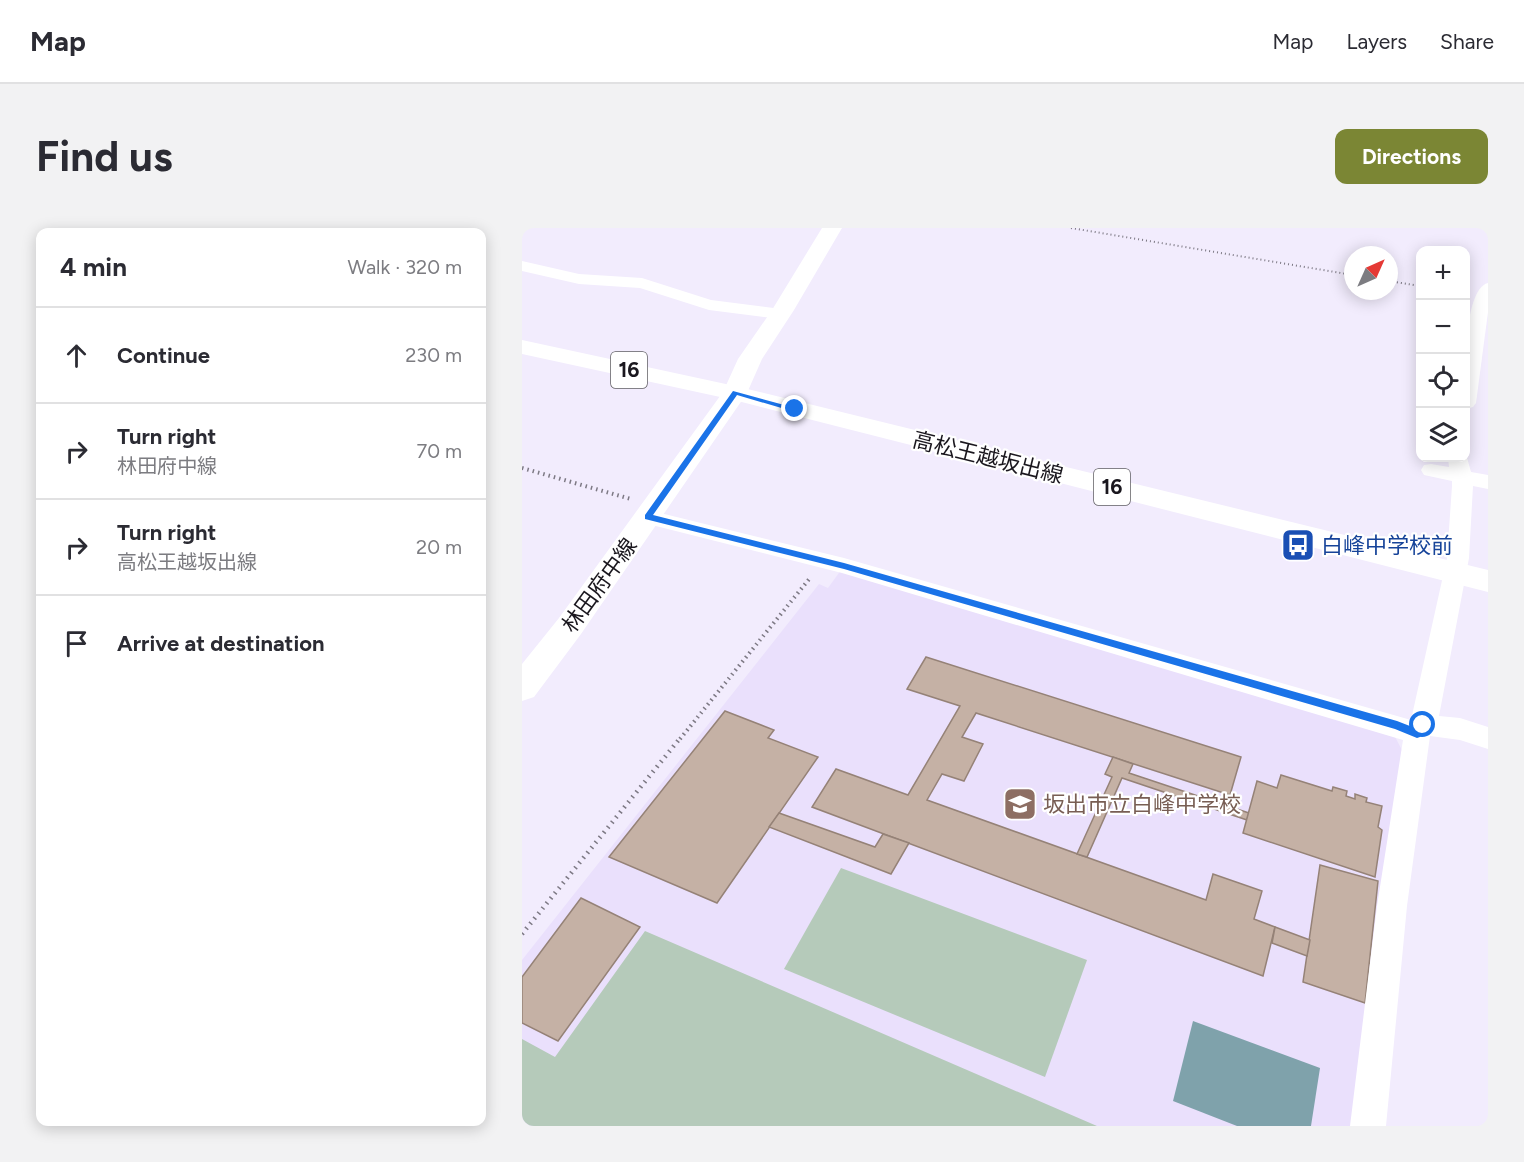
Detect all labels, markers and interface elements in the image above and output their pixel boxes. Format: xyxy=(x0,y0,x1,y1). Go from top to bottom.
text: Map xyxy=(30,24,86,58)
text: Map xyxy=(1273,29,1313,54)
text: Layers xyxy=(1346,29,1407,54)
text: Share xyxy=(1440,29,1494,54)
button: Directions xyxy=(1335,129,1488,184)
text: Find us xyxy=(36,131,173,182)
north arrow xyxy=(1344,246,1398,300)
map controls xyxy=(1416,246,1470,462)
button: + xyxy=(1416,246,1470,300)
text: 4 min xyxy=(60,251,127,283)
text: Walk · 320 m xyxy=(348,255,462,279)
button: − xyxy=(1416,300,1470,354)
icon: ahead xyxy=(60,339,93,372)
text: Continue xyxy=(117,342,210,369)
text: 230 m xyxy=(405,343,462,367)
road number: 16 xyxy=(611,352,647,388)
button: locate xyxy=(1416,354,1470,408)
route end xyxy=(781,395,807,421)
button: layers xyxy=(1416,408,1470,462)
text: Turn right xyxy=(117,423,216,450)
street label: 高松王越坂出線 xyxy=(910,426,1066,489)
icon: right xyxy=(60,435,93,468)
text: 70 m xyxy=(416,439,462,463)
text: 林田府中線 xyxy=(117,454,217,478)
road number: 16 xyxy=(1094,469,1130,505)
text: Turn right xyxy=(117,519,216,546)
bus stop icon: 白峰中学校前 xyxy=(1280,527,1316,563)
icon: right xyxy=(60,531,93,564)
place label: 白峰中学校前 xyxy=(1321,532,1453,559)
street label: 林田府中線 xyxy=(556,533,643,638)
text: 20 m xyxy=(416,535,462,559)
text: 高松王越坂出線 xyxy=(117,550,257,574)
icon: arrive xyxy=(60,627,93,660)
text: Arrive at destination xyxy=(117,630,325,657)
route start xyxy=(1409,711,1435,737)
school or university icon: 坂出市立白峰中学校 xyxy=(1002,786,1038,822)
place label: 坂出市立白峰中学校 xyxy=(1043,791,1241,818)

